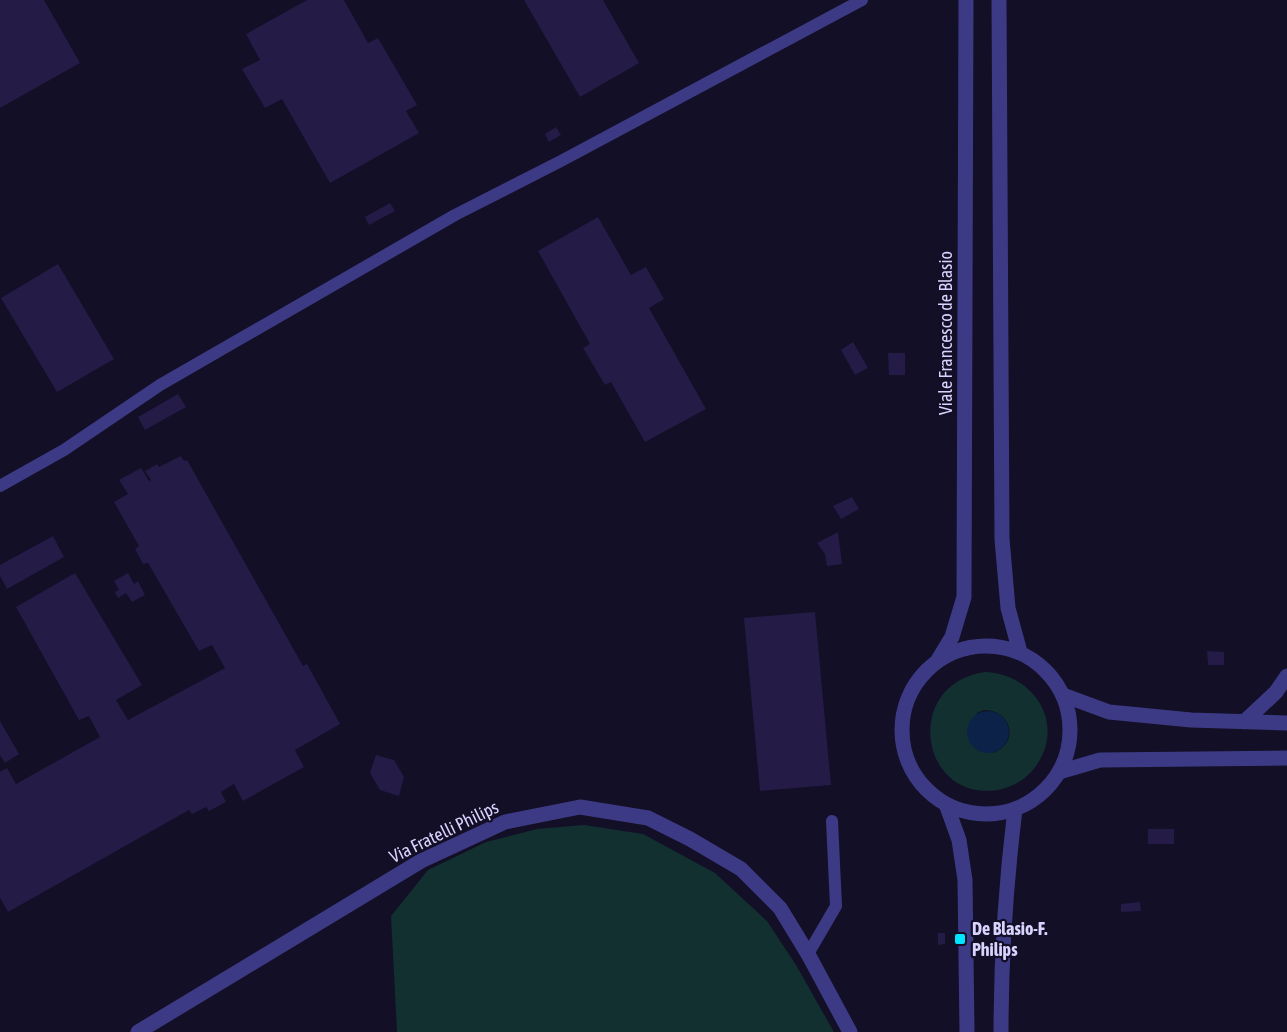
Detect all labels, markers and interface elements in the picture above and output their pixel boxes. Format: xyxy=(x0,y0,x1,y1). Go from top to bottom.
street label: Viale Francesco de Blasio xyxy=(935,251,956,415)
street label: Via Fratelli Philips xyxy=(386,796,502,867)
place label: De Blasio-F. Philips xyxy=(972,918,1047,960)
marker: De Blasio-F. Philips xyxy=(953,932,967,946)

